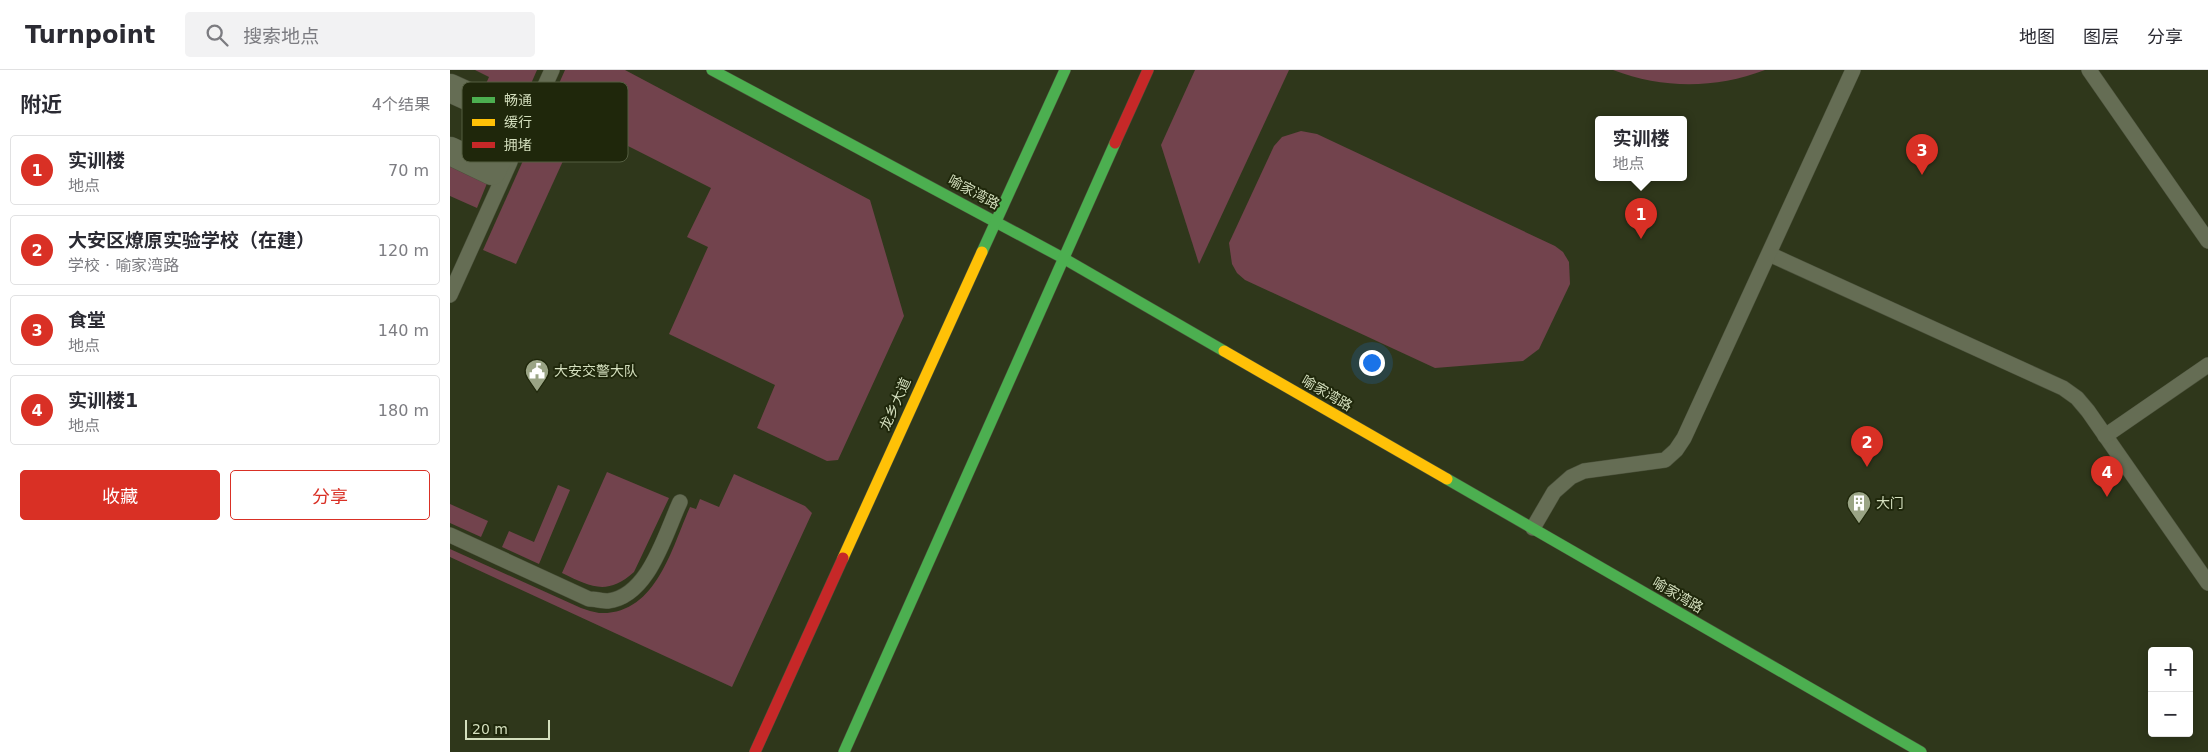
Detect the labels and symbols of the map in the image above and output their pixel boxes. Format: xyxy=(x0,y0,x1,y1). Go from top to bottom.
legend xyxy=(462,82,628,162)
text: 畅通 xyxy=(504,92,532,108)
text: 缓行 xyxy=(504,114,532,130)
pin: 3 xyxy=(1906,134,1938,175)
text: 拥堵 xyxy=(504,137,532,153)
street label: 喻家湾路 xyxy=(946,172,1002,212)
pin: 1 xyxy=(1625,198,1657,239)
your location xyxy=(1359,350,1385,376)
public building icon: 大安交警大队 xyxy=(524,358,550,392)
place label: 大安交警大队 xyxy=(554,363,638,379)
street label: 喻家湾路 xyxy=(1299,372,1355,414)
street label: 龙乡大道 xyxy=(876,375,914,433)
pin: 2 xyxy=(1851,426,1883,467)
pin: 4 xyxy=(2091,456,2123,497)
building icon: 大门 xyxy=(1846,490,1872,524)
place label: 大门 xyxy=(1876,495,1904,511)
street label: 喻家湾路 xyxy=(1650,574,1706,616)
scale bar xyxy=(465,717,550,740)

